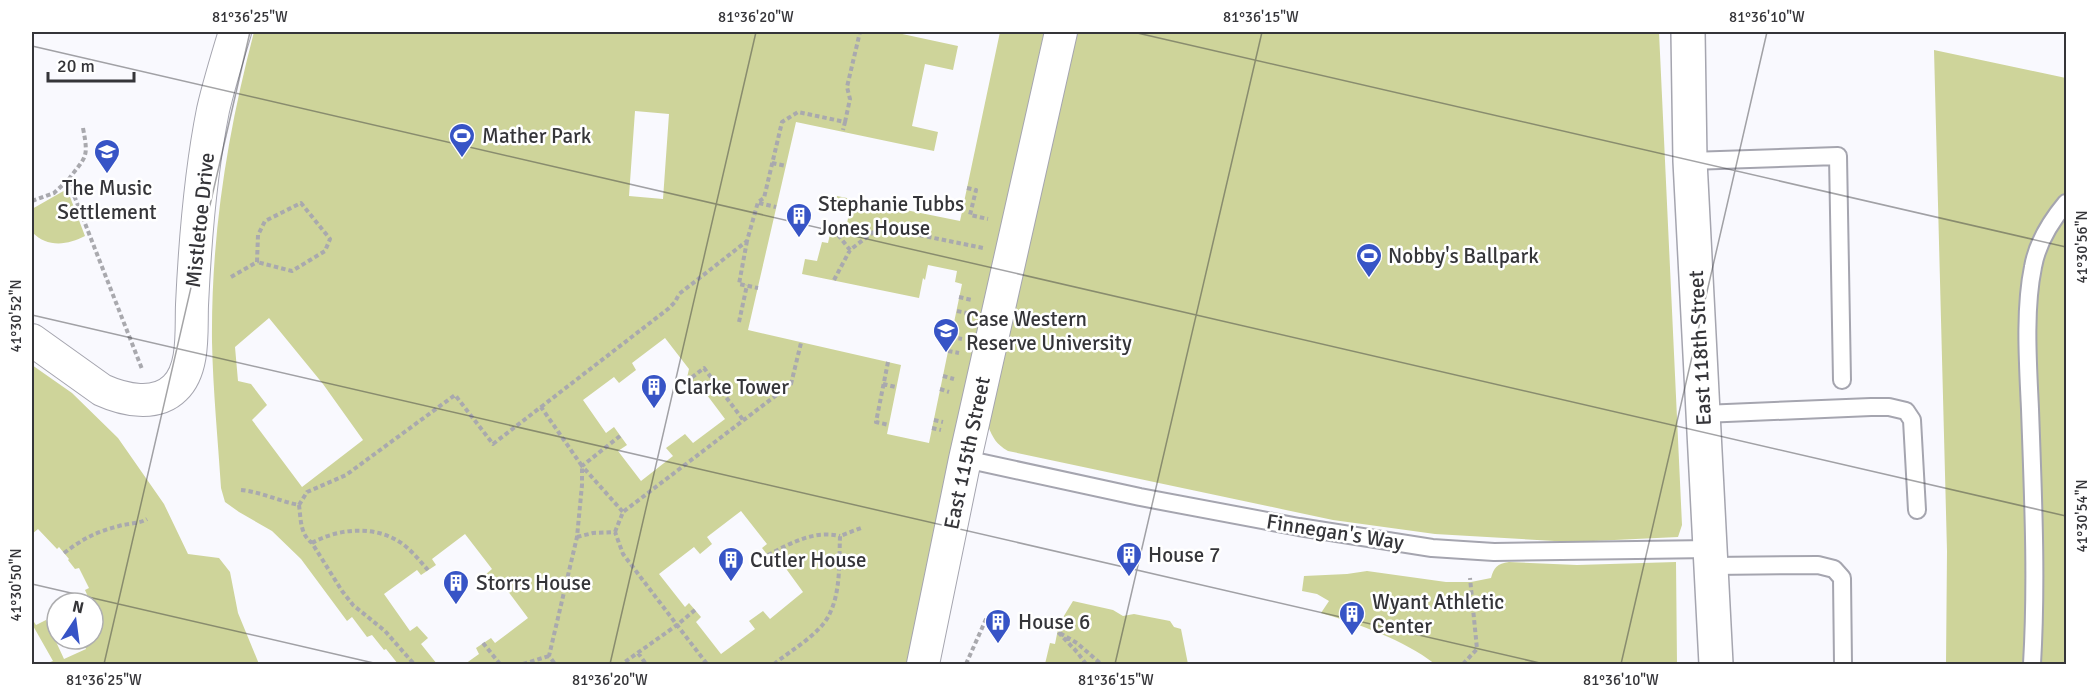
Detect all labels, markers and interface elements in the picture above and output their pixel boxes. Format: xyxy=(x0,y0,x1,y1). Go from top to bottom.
text: 81°36'25"W xyxy=(212,8,288,26)
text: 81°36'20"W xyxy=(718,8,794,26)
text: 81°36'15"W xyxy=(1223,8,1299,26)
text: 81°36'10"W xyxy=(1729,8,1805,26)
scale bar xyxy=(48,45,134,83)
text: 20 m xyxy=(57,55,95,77)
sports icon: Mather Park xyxy=(447,121,477,159)
place label: Mather Park xyxy=(482,123,592,149)
school or university icon: The Music Settlement xyxy=(92,137,122,175)
street label: Mistletoe Drive xyxy=(180,151,220,289)
place label: The Music Settlement xyxy=(57,175,157,225)
place label: Stephanie Tubbs Jones House xyxy=(818,191,964,241)
building icon: Stephanie Tubbs Jones House xyxy=(784,201,814,239)
text: 41°30'56"N xyxy=(2073,210,2091,284)
sports icon: Nobby's Ballpark xyxy=(1354,241,1384,279)
place label: Nobby's Ballpark xyxy=(1388,243,1539,269)
street label: East 118th Street xyxy=(1683,270,1717,426)
text: 41°30'52"N xyxy=(7,279,25,353)
place label: Case Western Reserve University xyxy=(966,306,1132,356)
school or university icon: Case Western Reserve University xyxy=(931,316,961,354)
building icon: Clarke Tower xyxy=(639,372,669,410)
place label: Clarke Tower xyxy=(674,374,789,400)
street label: East 115th Street xyxy=(938,374,996,532)
text: 41°30'54"N xyxy=(2073,479,2091,553)
street label: Finnegan's Way xyxy=(1264,508,1406,556)
building icon: House 7 xyxy=(1114,540,1144,578)
place label: House 7 xyxy=(1148,542,1220,568)
building icon: Cutler House xyxy=(716,545,746,583)
place label: Cutler House xyxy=(750,547,867,573)
text: 41°30'50"N xyxy=(7,548,25,622)
building icon: Storrs House xyxy=(441,568,471,606)
place label: Storrs House xyxy=(476,570,591,596)
place label: Wyant Athletic Center xyxy=(1372,589,1504,639)
north arrow xyxy=(45,591,105,651)
text: N xyxy=(70,596,86,618)
building icon: Wyant Athletic Center xyxy=(1337,599,1367,637)
building icon: House 6 xyxy=(983,607,1013,645)
place label: House 6 xyxy=(1018,609,1090,635)
text: 81°36'25"W xyxy=(66,671,142,689)
text: 81°36'20"W xyxy=(572,671,648,689)
text: 81°36'15"W xyxy=(1078,671,1154,689)
text: 81°36'10"W xyxy=(1583,671,1659,689)

